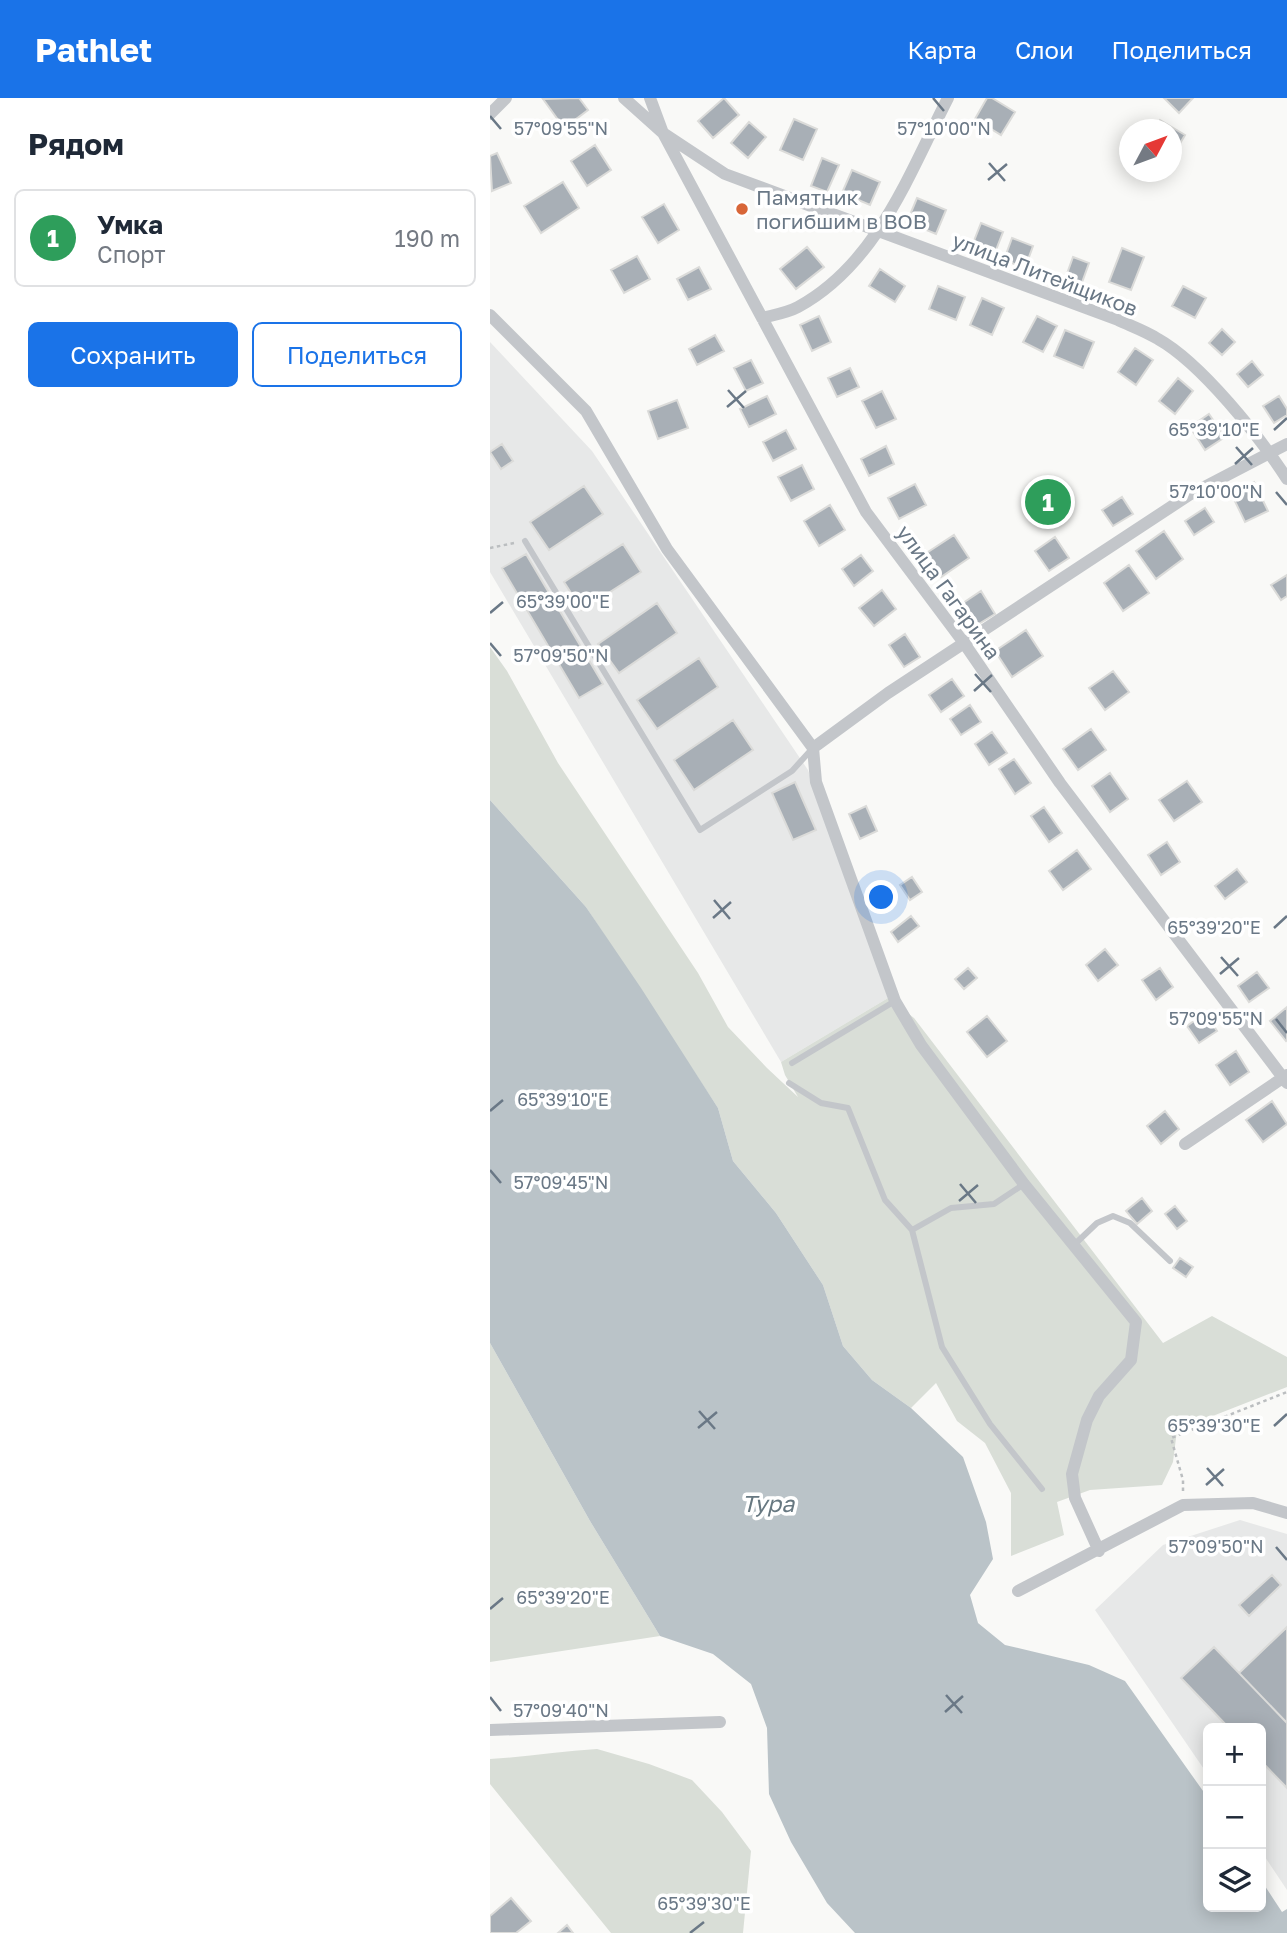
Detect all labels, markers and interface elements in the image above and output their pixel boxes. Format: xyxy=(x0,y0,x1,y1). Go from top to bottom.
text: Pathlet xyxy=(35,30,152,69)
text: Карта xyxy=(907,35,977,64)
text: Слои xyxy=(1015,35,1074,64)
text: Поделиться xyxy=(1112,35,1252,64)
text: 57°09'55"N xyxy=(514,117,608,139)
text: 57°10'00"N xyxy=(897,117,991,139)
north arrow xyxy=(1119,119,1182,182)
text: Рядом xyxy=(28,126,124,162)
place label: Памятник погибшим в ВОВ xyxy=(756,184,927,234)
marker: Памятник погибшим в ВОВ xyxy=(734,201,750,217)
text: Умка xyxy=(97,209,163,240)
text: 1 xyxy=(47,224,59,252)
text: 190 m xyxy=(395,224,460,252)
street label: улица Литейщиков xyxy=(949,227,1141,321)
text: Спорт xyxy=(97,240,165,268)
button: Сохранить xyxy=(28,322,238,387)
button: Поделиться xyxy=(252,322,462,387)
text: 65°39'10"E xyxy=(1168,418,1260,440)
pin: 1 xyxy=(1025,476,1071,528)
text: 57°10'00"N xyxy=(1169,480,1263,502)
street label: улица Гагарина xyxy=(892,520,1006,664)
text: 65°39'00"E xyxy=(516,590,610,612)
text: 57°09'50"N xyxy=(513,644,609,666)
your location xyxy=(864,880,898,914)
text: 65°39'20"E xyxy=(1167,916,1261,938)
text: 57°09'55"N xyxy=(1169,1007,1263,1029)
text: 65°39'10"E xyxy=(517,1088,609,1110)
text: 57°09'45"N xyxy=(513,1171,609,1193)
text: 65°39'30"E xyxy=(1167,1414,1261,1436)
water label: Тура xyxy=(742,1489,795,1517)
text: 57°09'50"N xyxy=(1168,1535,1264,1557)
text: 65°39'20"E xyxy=(516,1586,610,1608)
text: 57°09'40"N xyxy=(513,1699,609,1721)
map controls xyxy=(1203,1723,1266,1912)
button: + xyxy=(1203,1723,1266,1786)
button: − xyxy=(1203,1786,1266,1849)
button: layers xyxy=(1203,1849,1266,1912)
text: 65°39'30"E xyxy=(657,1892,751,1914)

